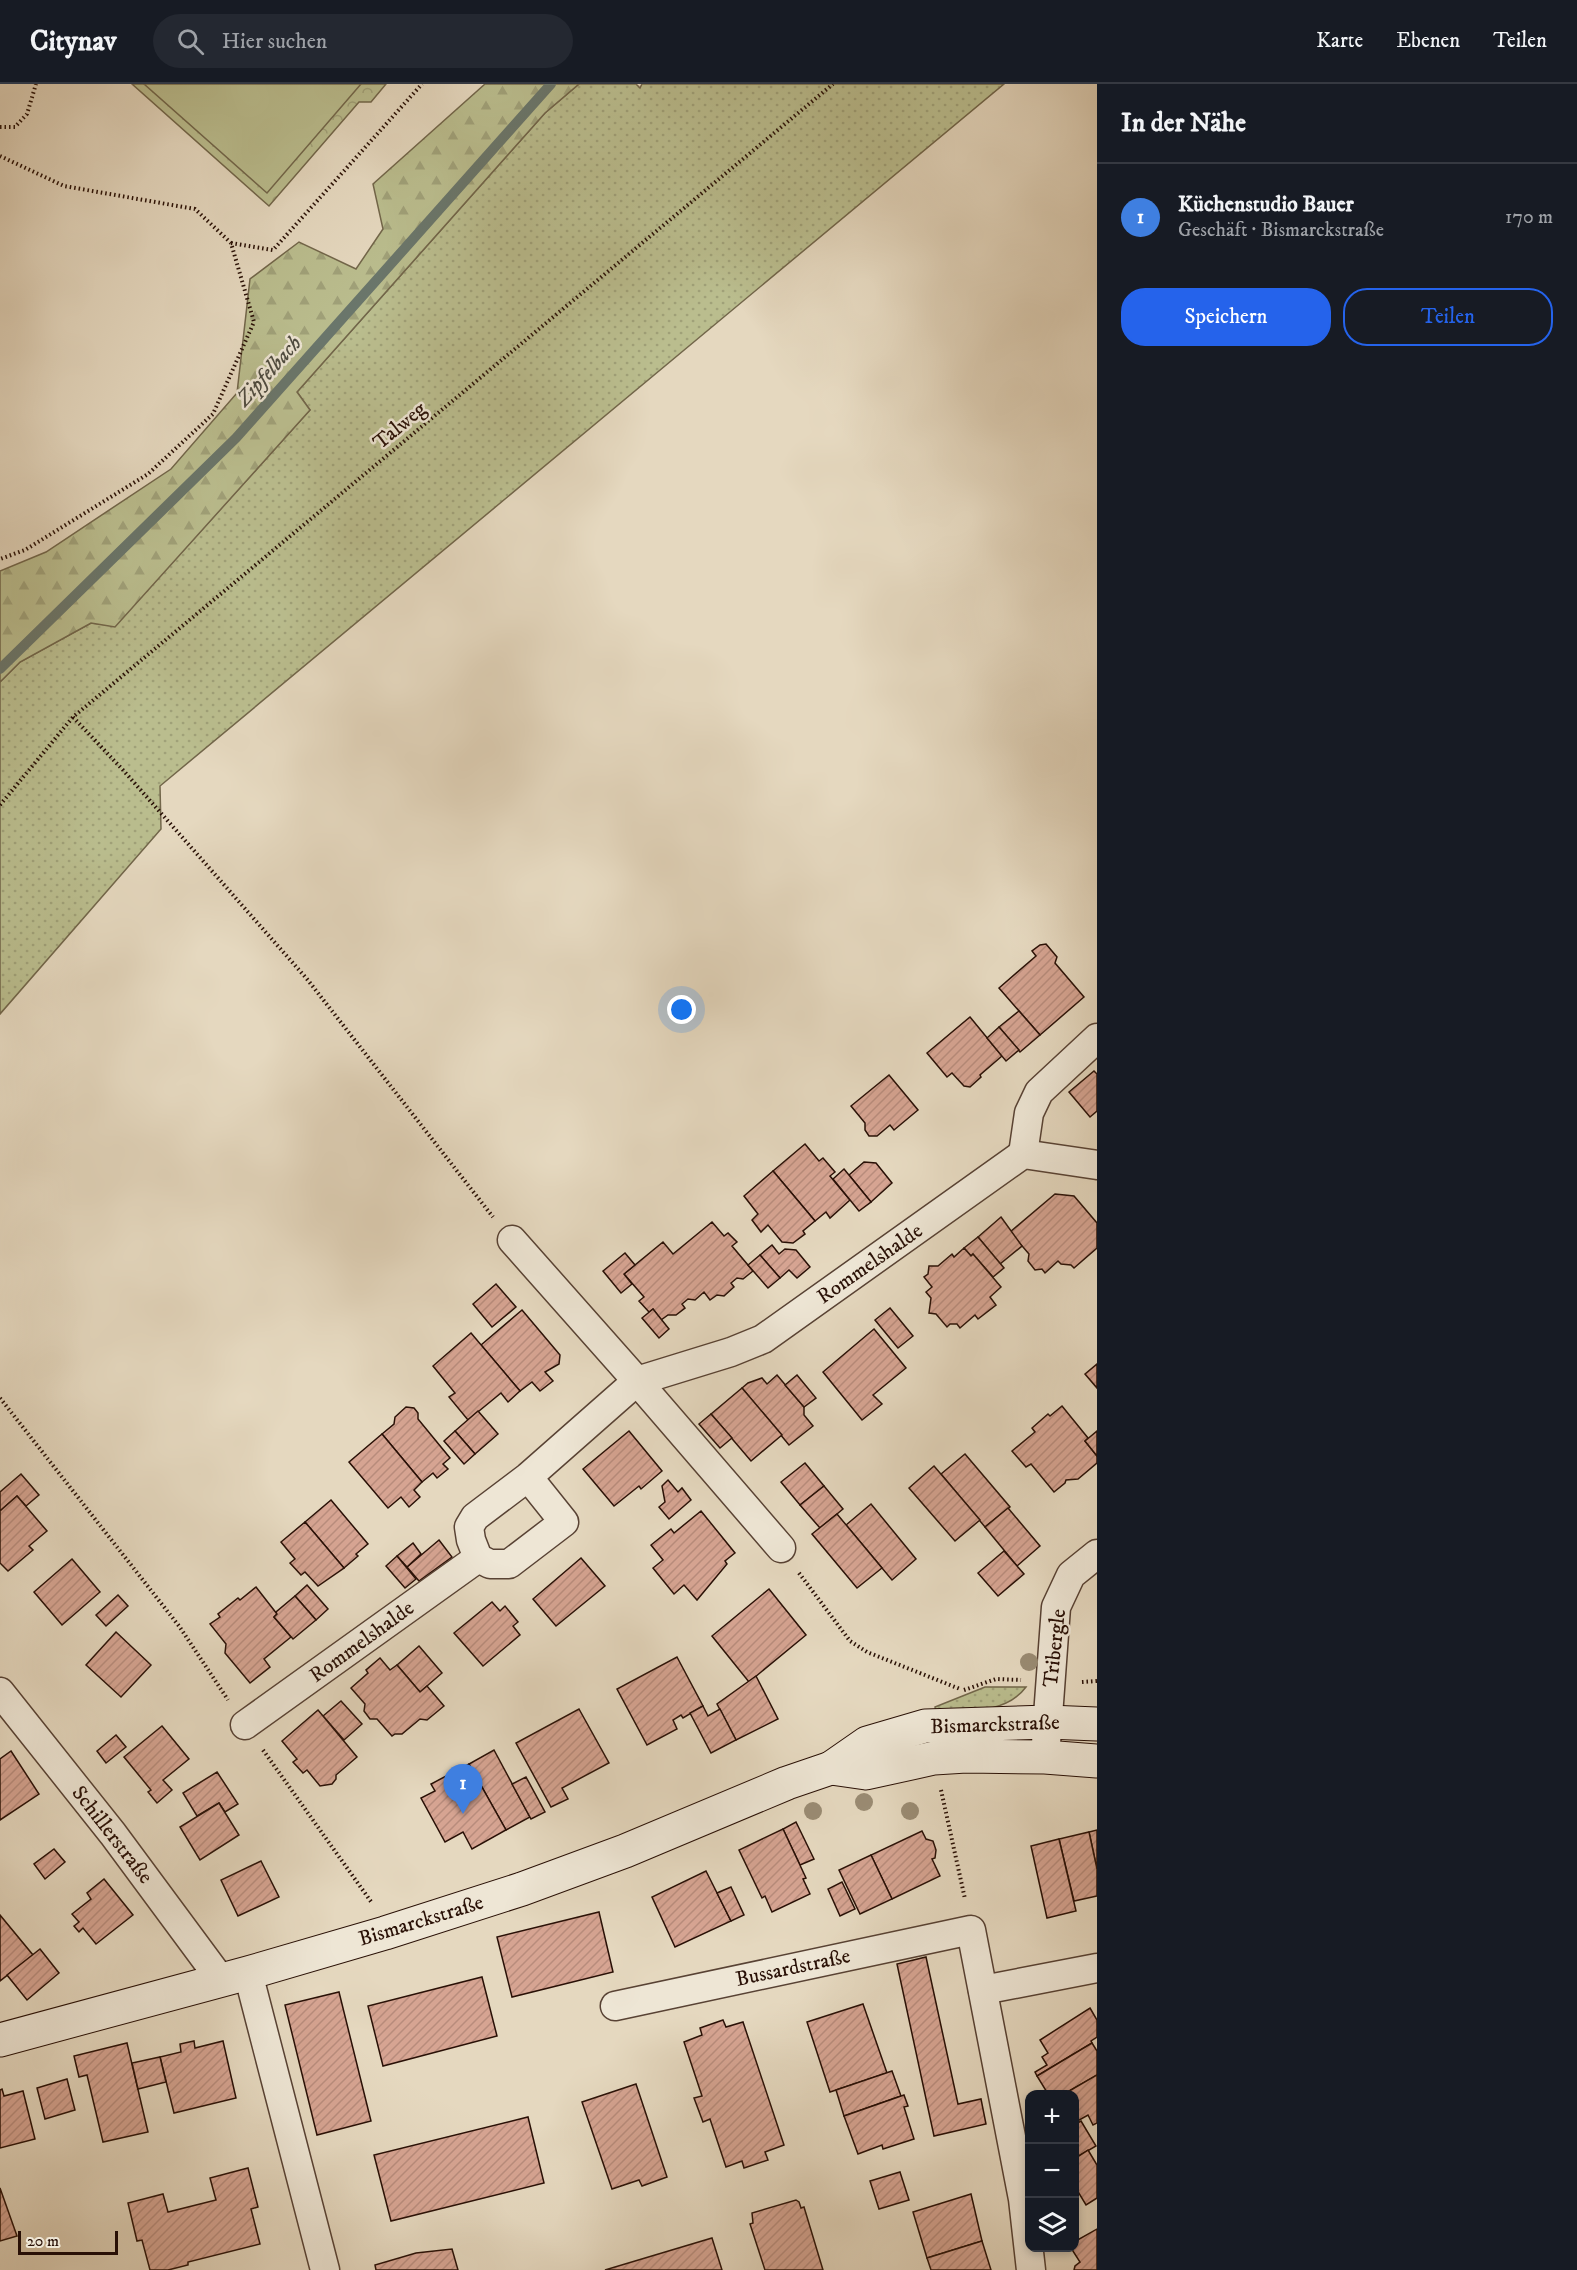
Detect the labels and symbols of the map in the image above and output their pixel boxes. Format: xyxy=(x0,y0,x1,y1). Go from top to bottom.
water label: Zipfelbach xyxy=(230,330,308,413)
street label: Talweg xyxy=(368,396,432,456)
your location xyxy=(667,995,696,1024)
street label: Rommelshalde xyxy=(812,1218,928,1310)
street label: Rommelshalde xyxy=(305,1595,420,1689)
street label: Tribergle xyxy=(1038,1607,1072,1688)
street label: Bismarckstraße xyxy=(930,1710,1060,1740)
pin: 1 xyxy=(444,1764,482,1814)
street label: Schillerstraße xyxy=(66,1781,159,1889)
street label: Bismarckstraße xyxy=(355,1890,487,1952)
street label: Bussardstraße xyxy=(733,1943,853,1993)
scale bar xyxy=(18,2228,118,2256)

